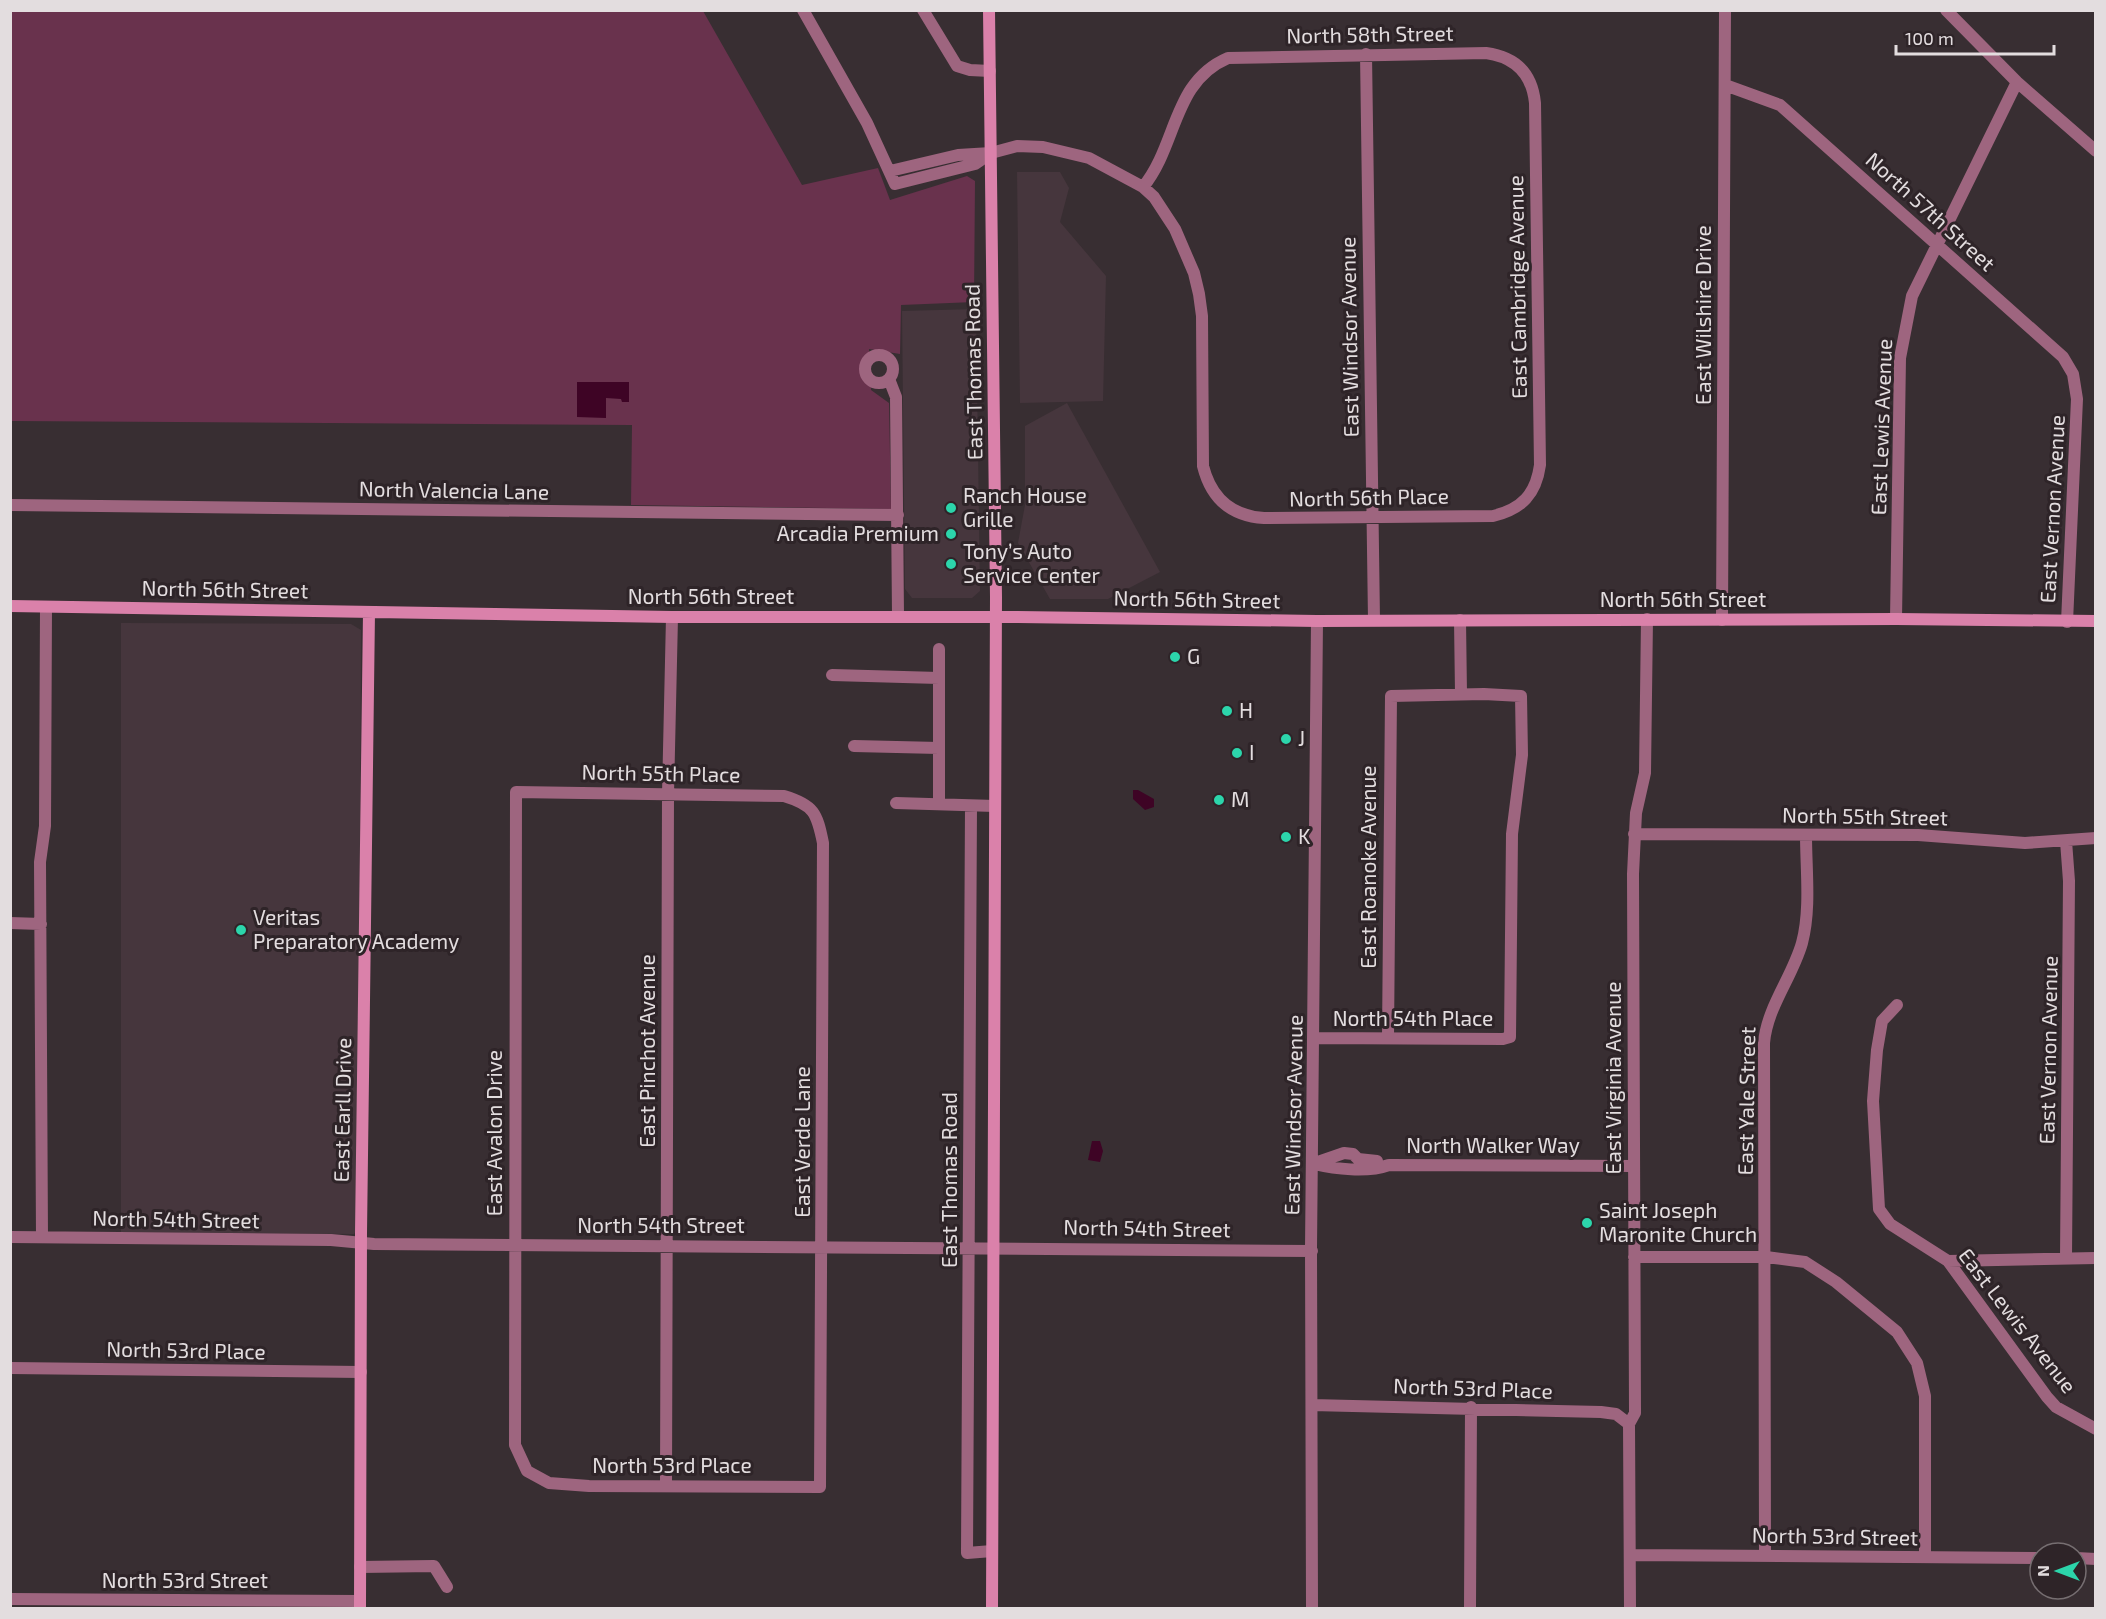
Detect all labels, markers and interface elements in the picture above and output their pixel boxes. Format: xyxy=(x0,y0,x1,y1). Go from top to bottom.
scale bar xyxy=(1896,18,2054,56)
street label: North 58th Street xyxy=(1286,20,1454,47)
text: 100 m xyxy=(1905,27,1954,49)
street label: North 57th Street xyxy=(1861,146,2001,275)
street label: East Cambridge Avenue xyxy=(1502,175,1531,399)
street label: East Wilshire Drive xyxy=(1690,225,1715,405)
street label: East Windsor Avenue xyxy=(1334,236,1363,438)
street label: East Thomas Road xyxy=(958,284,987,460)
street label: East Lewis Avenue xyxy=(1865,338,1896,516)
street label: East Vernon Avenue xyxy=(2034,414,2069,604)
street label: North Valencia Lane xyxy=(359,475,549,504)
place label: Ranch House Grille xyxy=(963,482,1087,531)
street label: North 56th Place xyxy=(1289,483,1449,510)
marker: Ranch House Grille xyxy=(944,501,958,515)
place label: Arcadia Premium xyxy=(777,520,939,545)
marker: Arcadia Premium xyxy=(944,527,958,541)
place label: Tony’s Auto Service Center xyxy=(963,538,1101,587)
marker: Tony’s Auto Service Center xyxy=(944,557,958,571)
street label: North 56th Street xyxy=(142,575,309,602)
street label: North 56th Street xyxy=(628,583,794,608)
street label: North 56th Street xyxy=(1114,585,1281,612)
street label: North 56th Street xyxy=(1600,586,1766,611)
place label: G xyxy=(1187,643,1200,668)
marker: G xyxy=(1168,650,1182,664)
place label: H xyxy=(1239,697,1253,722)
marker: H xyxy=(1220,704,1234,718)
place label: J xyxy=(1298,725,1305,750)
marker: J xyxy=(1279,732,1293,746)
place label: I xyxy=(1249,739,1255,764)
marker: I xyxy=(1230,746,1244,760)
street label: North 55th Place xyxy=(581,759,741,786)
street label: East Roanoke Avenue xyxy=(1355,765,1380,969)
place label: M xyxy=(1231,786,1249,811)
marker: M xyxy=(1212,793,1226,807)
street label: North 55th Street xyxy=(1782,802,1948,829)
place label: K xyxy=(1298,823,1311,848)
marker: K xyxy=(1279,830,1293,844)
place label: Veritas Preparatory Academy xyxy=(253,904,459,953)
marker: Veritas Preparatory Academy xyxy=(234,923,248,937)
street label: East Pinchot Avenue xyxy=(634,954,659,1148)
street label: East Vernon Avenue xyxy=(2033,955,2062,1145)
street label: East Virginia Avenue xyxy=(1600,982,1625,1174)
street label: North 54th Place xyxy=(1333,1005,1493,1030)
street label: East Windsor Avenue xyxy=(1278,1014,1307,1216)
street label: East Yale Street xyxy=(1732,1026,1759,1176)
street label: East Earll Drive xyxy=(328,1037,355,1183)
street label: East Avalon Drive xyxy=(481,1050,506,1216)
street label: East Verde Lane xyxy=(789,1066,814,1218)
street label: East Thomas Road xyxy=(936,1092,961,1268)
street label: North Walker Way xyxy=(1406,1132,1580,1157)
place label: Saint Joseph Maronite Church xyxy=(1599,1197,1757,1246)
street label: North 54th Street xyxy=(92,1205,260,1232)
street label: North 54th Street xyxy=(577,1212,745,1237)
street label: North 54th Street xyxy=(1063,1214,1231,1241)
marker: Saint Joseph Maronite Church xyxy=(1580,1216,1594,1230)
street label: East Lewis Avenue xyxy=(1954,1243,2082,1397)
street label: North 53rd Place xyxy=(106,1336,266,1363)
street label: North 53rd Place xyxy=(1393,1372,1553,1403)
street label: North 53rd Place xyxy=(592,1452,752,1477)
street label: North 53rd Street xyxy=(1752,1522,1918,1549)
north arrow xyxy=(2028,1541,2088,1601)
text: N xyxy=(2033,1565,2052,1577)
street label: North 53rd Street xyxy=(102,1567,268,1592)

